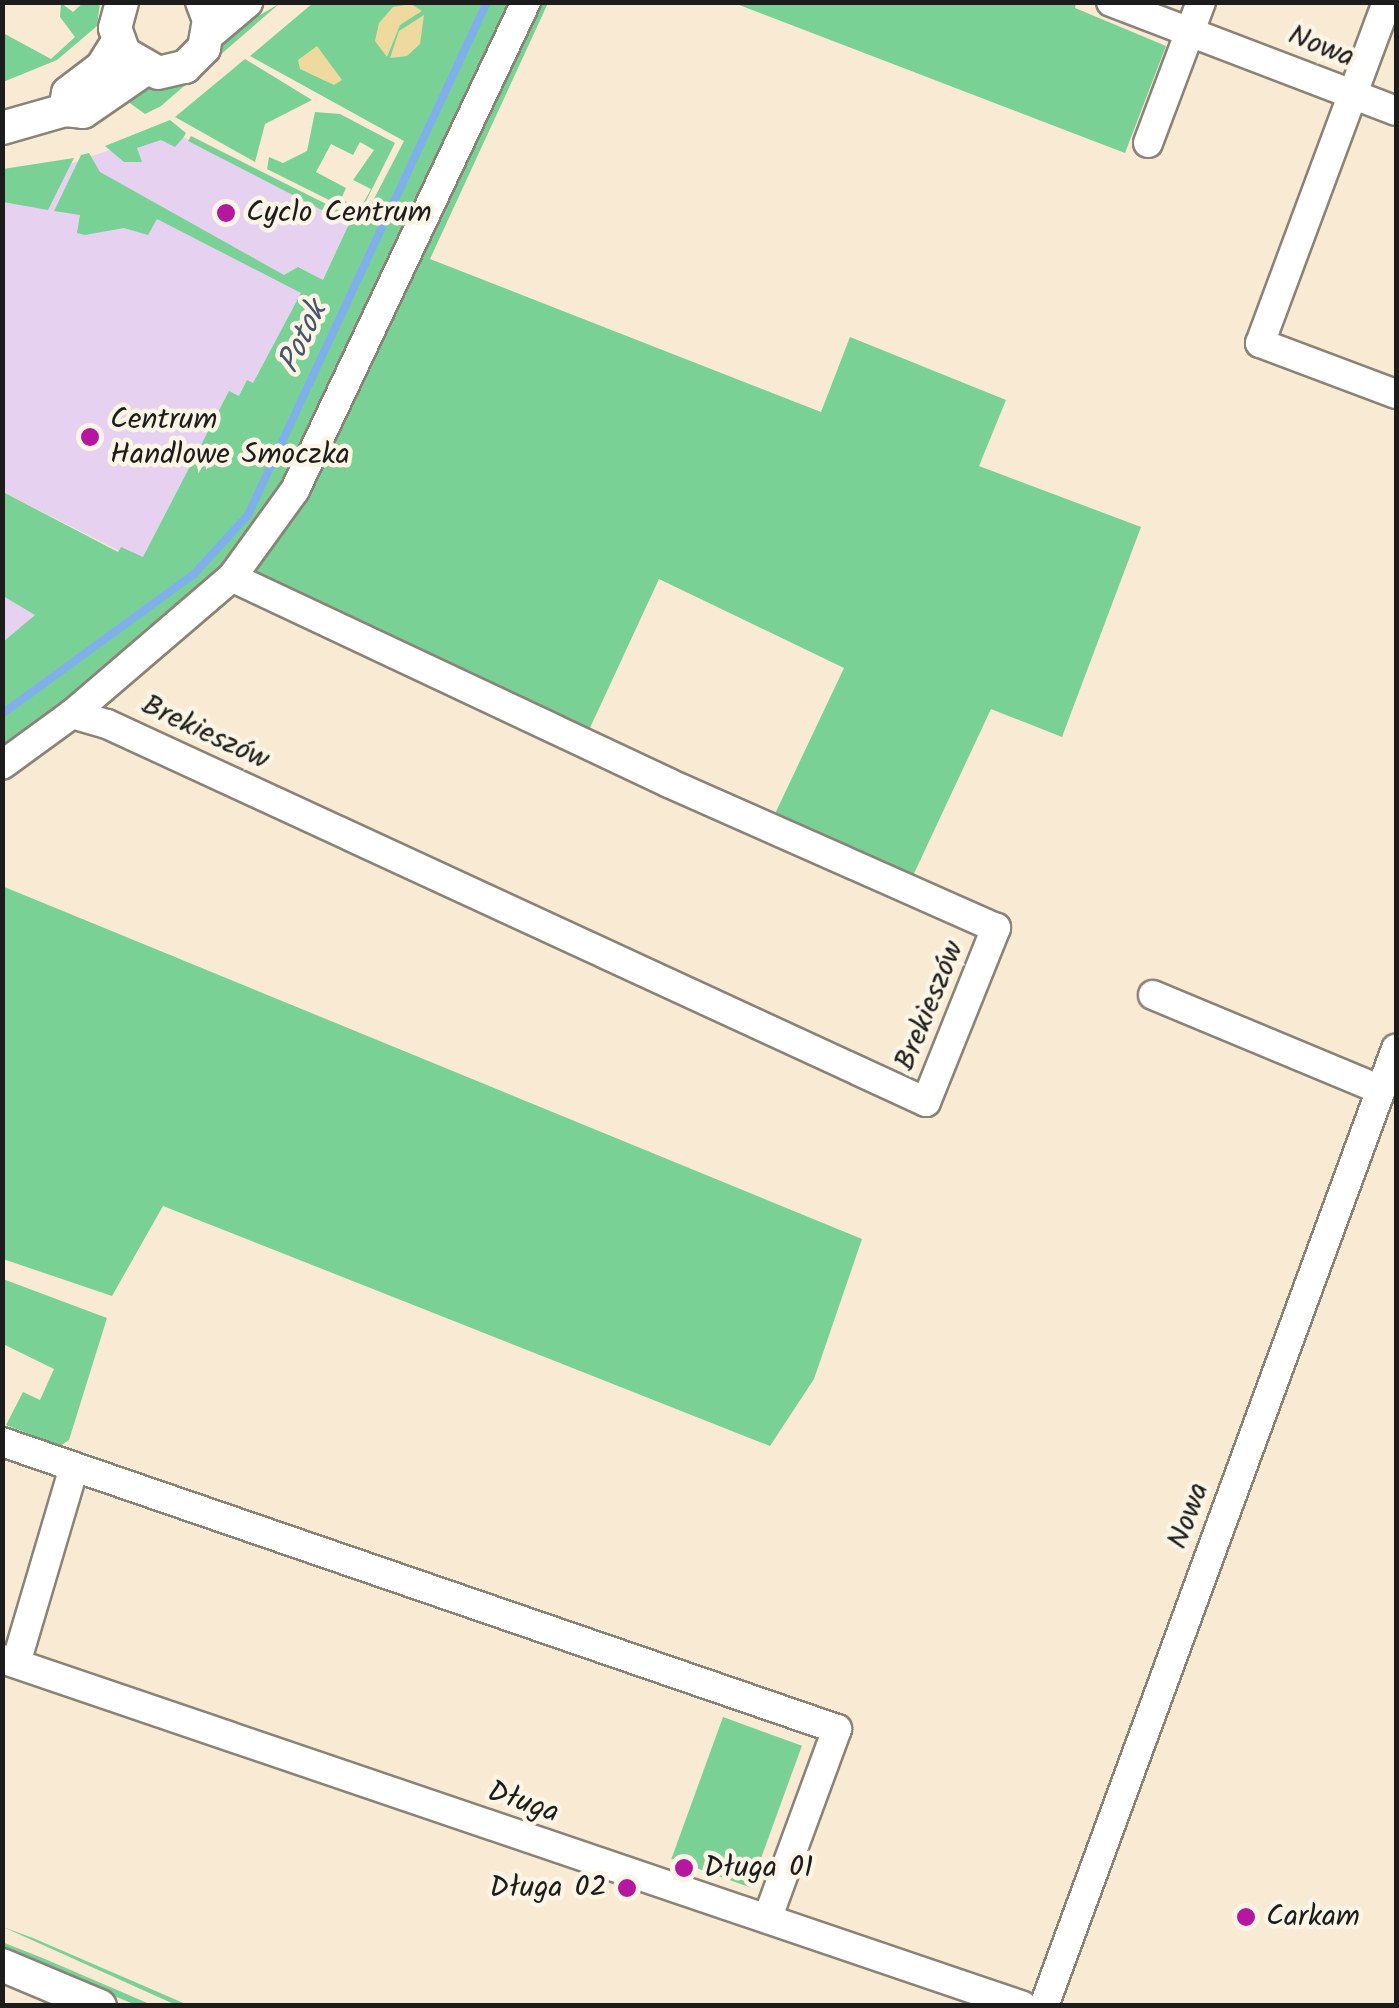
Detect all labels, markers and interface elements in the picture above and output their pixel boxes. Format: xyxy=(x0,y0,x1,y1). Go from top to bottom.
street label: Nowa xyxy=(1283,18,1359,76)
place label: Cyclo Centrum xyxy=(246,195,432,231)
marker: Cyclo Centrum xyxy=(215,202,237,224)
water label: Potok xyxy=(271,296,337,380)
place label: Centrum Handlowe Smoczka xyxy=(110,402,350,472)
marker: Centrum Handlowe Smoczka xyxy=(79,426,101,448)
street label: Brekieszów xyxy=(135,688,275,778)
street label: Brekieszów xyxy=(888,936,972,1076)
street label: Nowa xyxy=(1160,1478,1218,1554)
street label: Długa xyxy=(483,1774,563,1832)
place label: Długa 01 xyxy=(704,1850,813,1886)
marker: Długa 01 xyxy=(673,1857,695,1879)
place label: Długa 02 xyxy=(490,1870,607,1906)
marker: Długa 02 xyxy=(616,1877,638,1899)
place label: Carkam xyxy=(1266,1899,1360,1935)
marker: Carkam xyxy=(1235,1906,1257,1928)

